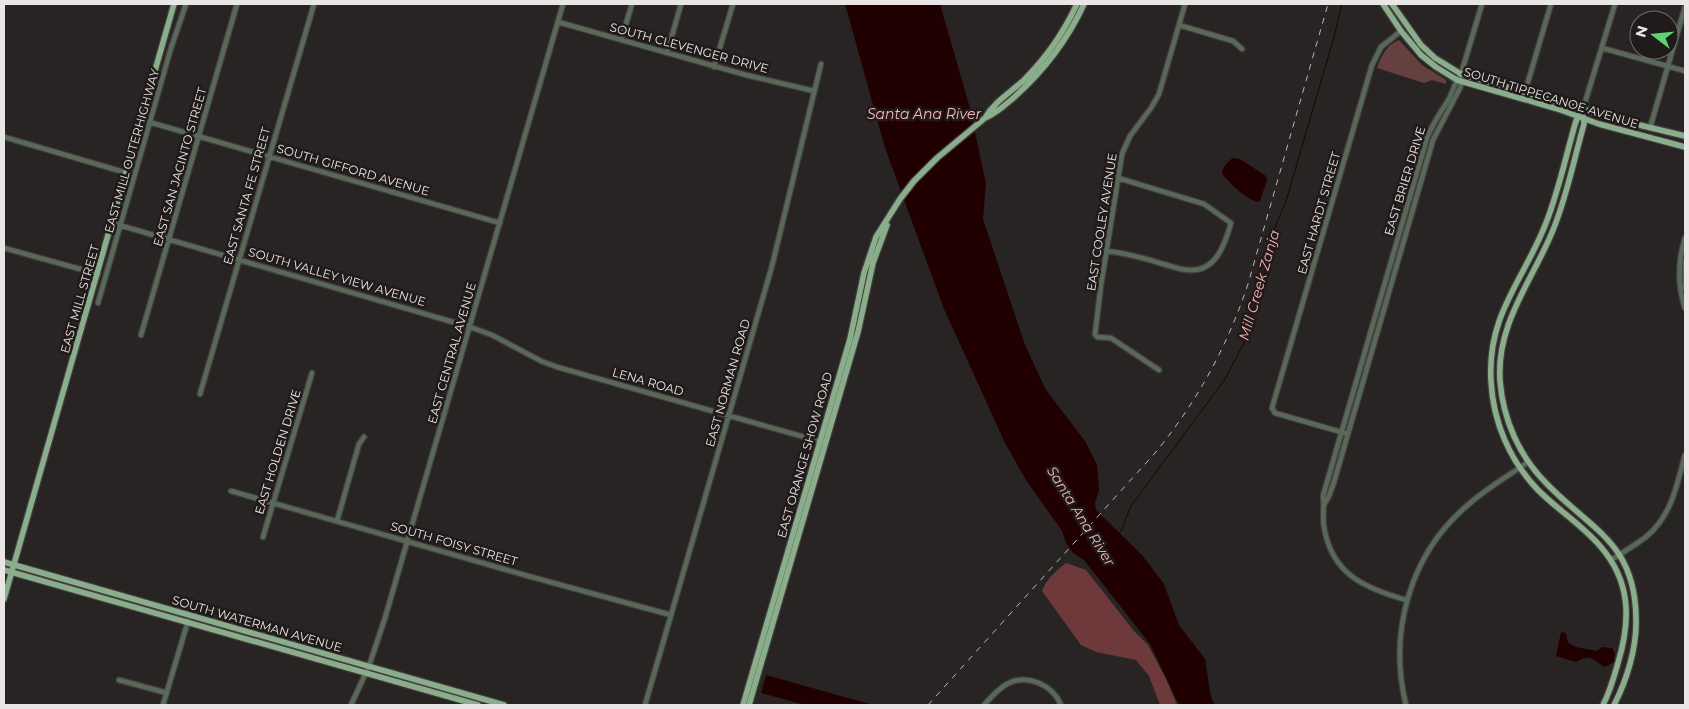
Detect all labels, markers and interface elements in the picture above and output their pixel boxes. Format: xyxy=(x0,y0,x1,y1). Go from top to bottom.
north arrow xyxy=(1629,10,1679,60)
street label: SOUTH CLEVENGER DRIVE xyxy=(608,19,770,76)
text: N xyxy=(1631,23,1652,39)
street label: SOUTH TIPPECANOE AVENUE xyxy=(1462,64,1640,131)
street label: EAST MILL OUTERHIGHWAY xyxy=(101,67,162,235)
street label: EAST SAN JACINTO STREET xyxy=(150,86,209,248)
water label: Santa Ana River xyxy=(867,105,981,123)
street label: EAST BRIER DRIVE xyxy=(1381,124,1428,237)
street label: EAST SANTA FE STREET xyxy=(220,125,273,266)
street label: SOUTH GIFFORD AVENUE xyxy=(275,141,431,199)
street label: EAST HARDT STREET xyxy=(1294,150,1343,276)
street label: EAST COOLEY AVENUE xyxy=(1083,152,1120,292)
water label: Mill Creek Zanja xyxy=(1235,228,1283,342)
street label: EAST MILL STREET xyxy=(57,243,102,355)
street label: SOUTH VALLEY VIEW AVENUE xyxy=(247,244,428,309)
street label: EAST CENTRAL AVENUE xyxy=(424,280,479,425)
street label: EAST NORMAN ROAD xyxy=(702,317,753,449)
street label: LENA ROAD xyxy=(611,364,686,399)
street label: EAST ORANGE SHOW ROAD xyxy=(774,370,835,540)
street label: EAST HOLDEN DRIVE xyxy=(251,388,304,516)
water label: Santa Ana River xyxy=(1043,463,1119,569)
street label: SOUTH FOISY STREET xyxy=(389,518,520,569)
street label: SOUTH WATERMAN AVENUE xyxy=(171,592,344,655)

